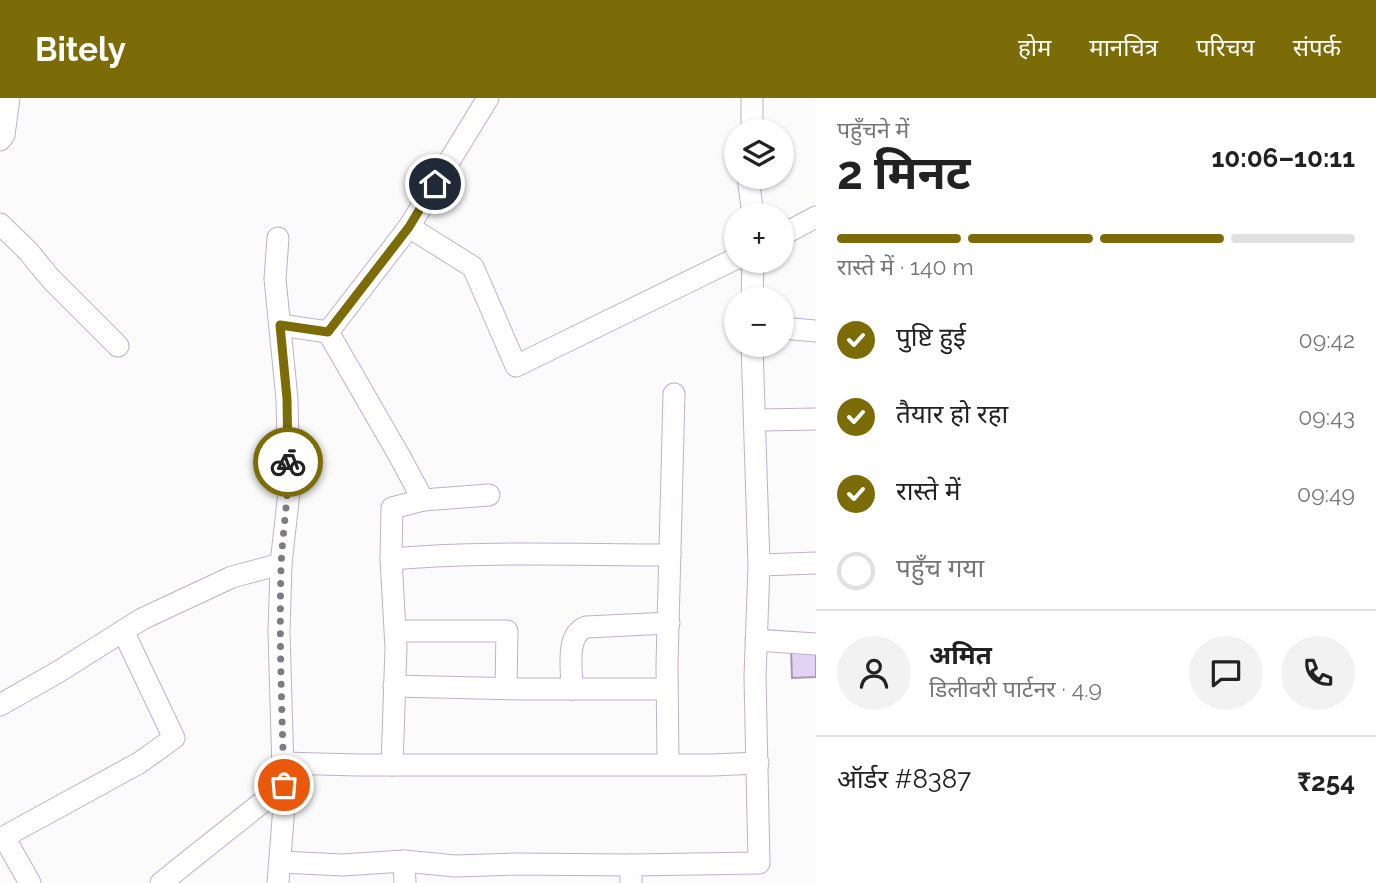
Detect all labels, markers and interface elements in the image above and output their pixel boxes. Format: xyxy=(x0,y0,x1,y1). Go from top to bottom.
text: Bitely xyxy=(35,30,126,69)
text: होम xyxy=(1018,33,1051,62)
text: मानचित्र xyxy=(1089,33,1158,62)
text: परिचय xyxy=(1196,33,1255,62)
text: संपर्क xyxy=(1293,33,1341,62)
text: पहुँचने में xyxy=(837,116,909,143)
map controls xyxy=(724,119,794,357)
button: layers xyxy=(724,119,794,189)
text: 10:06–10:11 xyxy=(1211,143,1355,173)
text: 2 मिनट xyxy=(837,146,971,200)
pin xyxy=(405,154,465,214)
icon: home xyxy=(416,165,454,203)
button: + xyxy=(724,203,794,273)
text: रास्ते में · 140 m xyxy=(837,253,974,280)
button: − xyxy=(724,287,794,357)
icon: check xyxy=(837,321,875,359)
text: पुष्टि हुई xyxy=(896,322,966,352)
text: 09:42 xyxy=(1299,326,1355,353)
icon: check xyxy=(837,398,875,436)
text: तैयार हो रहा xyxy=(896,399,1008,429)
text: 09:43 xyxy=(1298,403,1355,430)
courier xyxy=(253,427,323,497)
icon: bike xyxy=(269,443,307,481)
icon: check xyxy=(837,475,875,513)
text: रास्ते में xyxy=(896,476,960,506)
text: 09:49 xyxy=(1297,480,1355,507)
text: पहुँच गया xyxy=(896,553,984,583)
button: person xyxy=(837,636,911,710)
button: chat xyxy=(1189,636,1263,710)
button: phone xyxy=(1281,636,1355,710)
text: अमित xyxy=(929,640,992,670)
text: डिलीवरी पार्टनर · 4.9 xyxy=(929,675,1102,702)
pin xyxy=(254,755,314,815)
text: ऑर्डर #8387 xyxy=(837,764,971,794)
icon: bag xyxy=(265,766,303,804)
text: ₹254 xyxy=(1297,767,1355,797)

